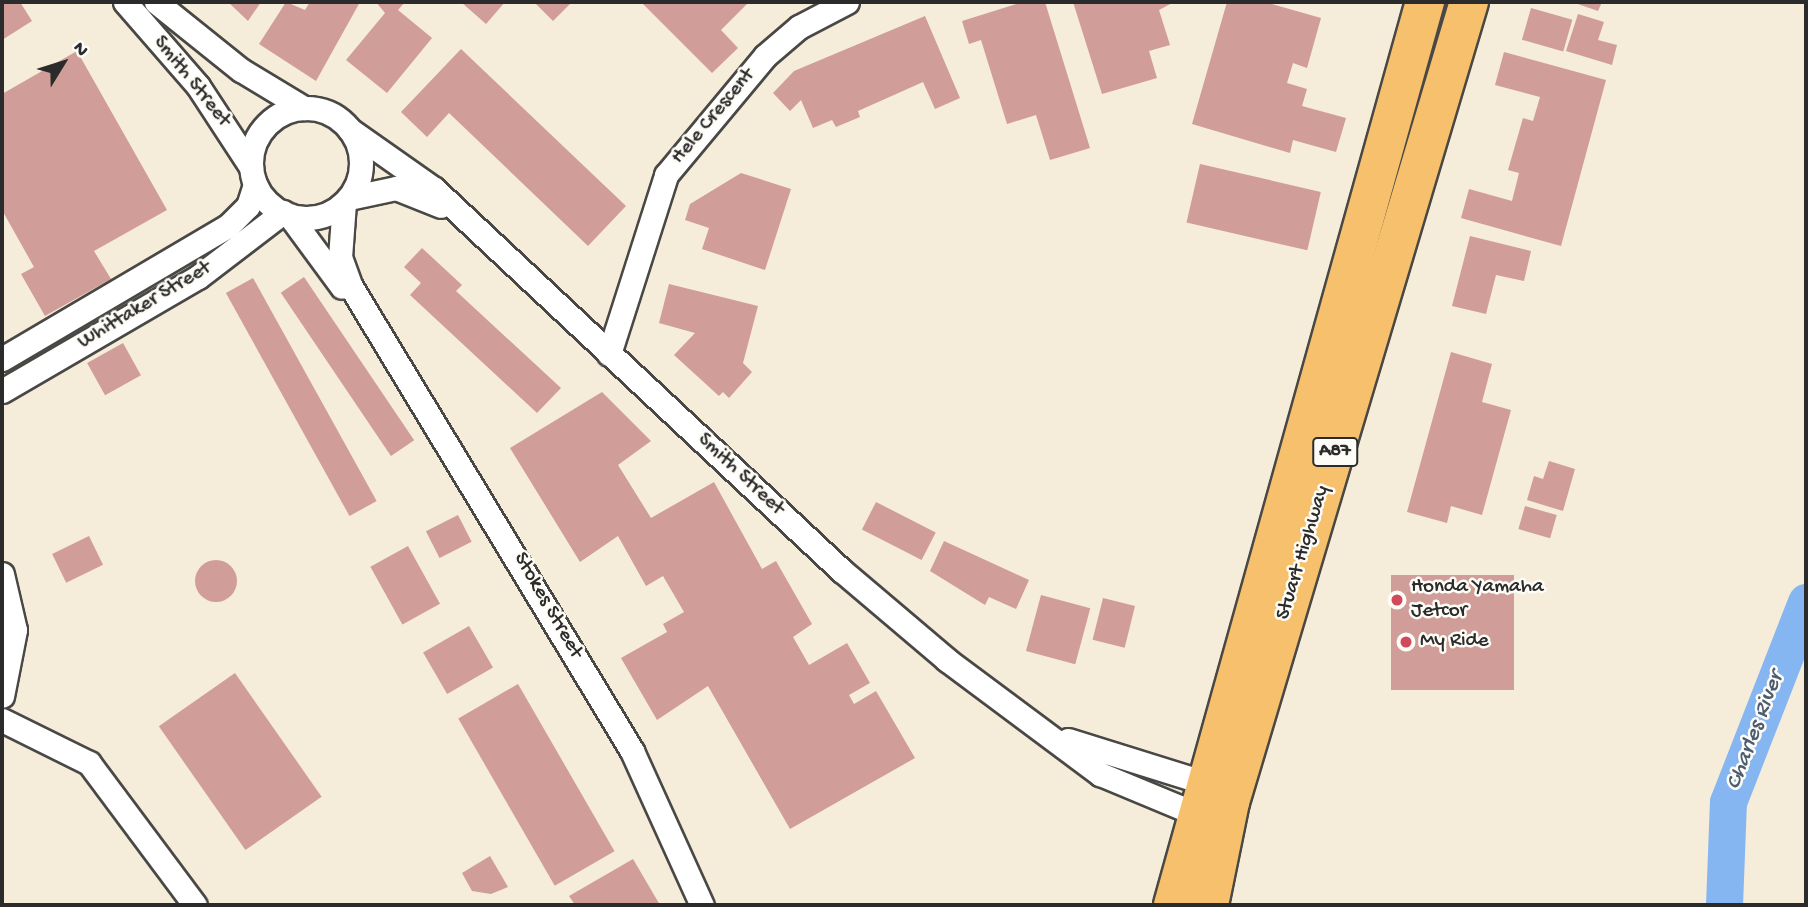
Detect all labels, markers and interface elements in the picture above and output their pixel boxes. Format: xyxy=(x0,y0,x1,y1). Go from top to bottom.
north arrow xyxy=(28,28,98,98)
street label: Smith Street xyxy=(147,31,235,133)
text: N xyxy=(67,38,93,62)
street label: Hele Crescent xyxy=(667,64,761,170)
street label: Whittaker Street xyxy=(74,256,216,356)
street label: Smith Street xyxy=(691,428,789,522)
road number: A87 xyxy=(1312,436,1358,467)
street label: Stuart Highway xyxy=(1272,483,1336,623)
street label: Stokes Street xyxy=(507,549,587,663)
place label: Honda Yamaha Jetcor xyxy=(1411,575,1544,625)
marker: Honda Yamaha Jetcor xyxy=(1389,592,1405,608)
place label: My Ride xyxy=(1420,629,1489,655)
marker: My Ride xyxy=(1398,634,1414,650)
water label: Charles River xyxy=(1721,668,1791,794)

